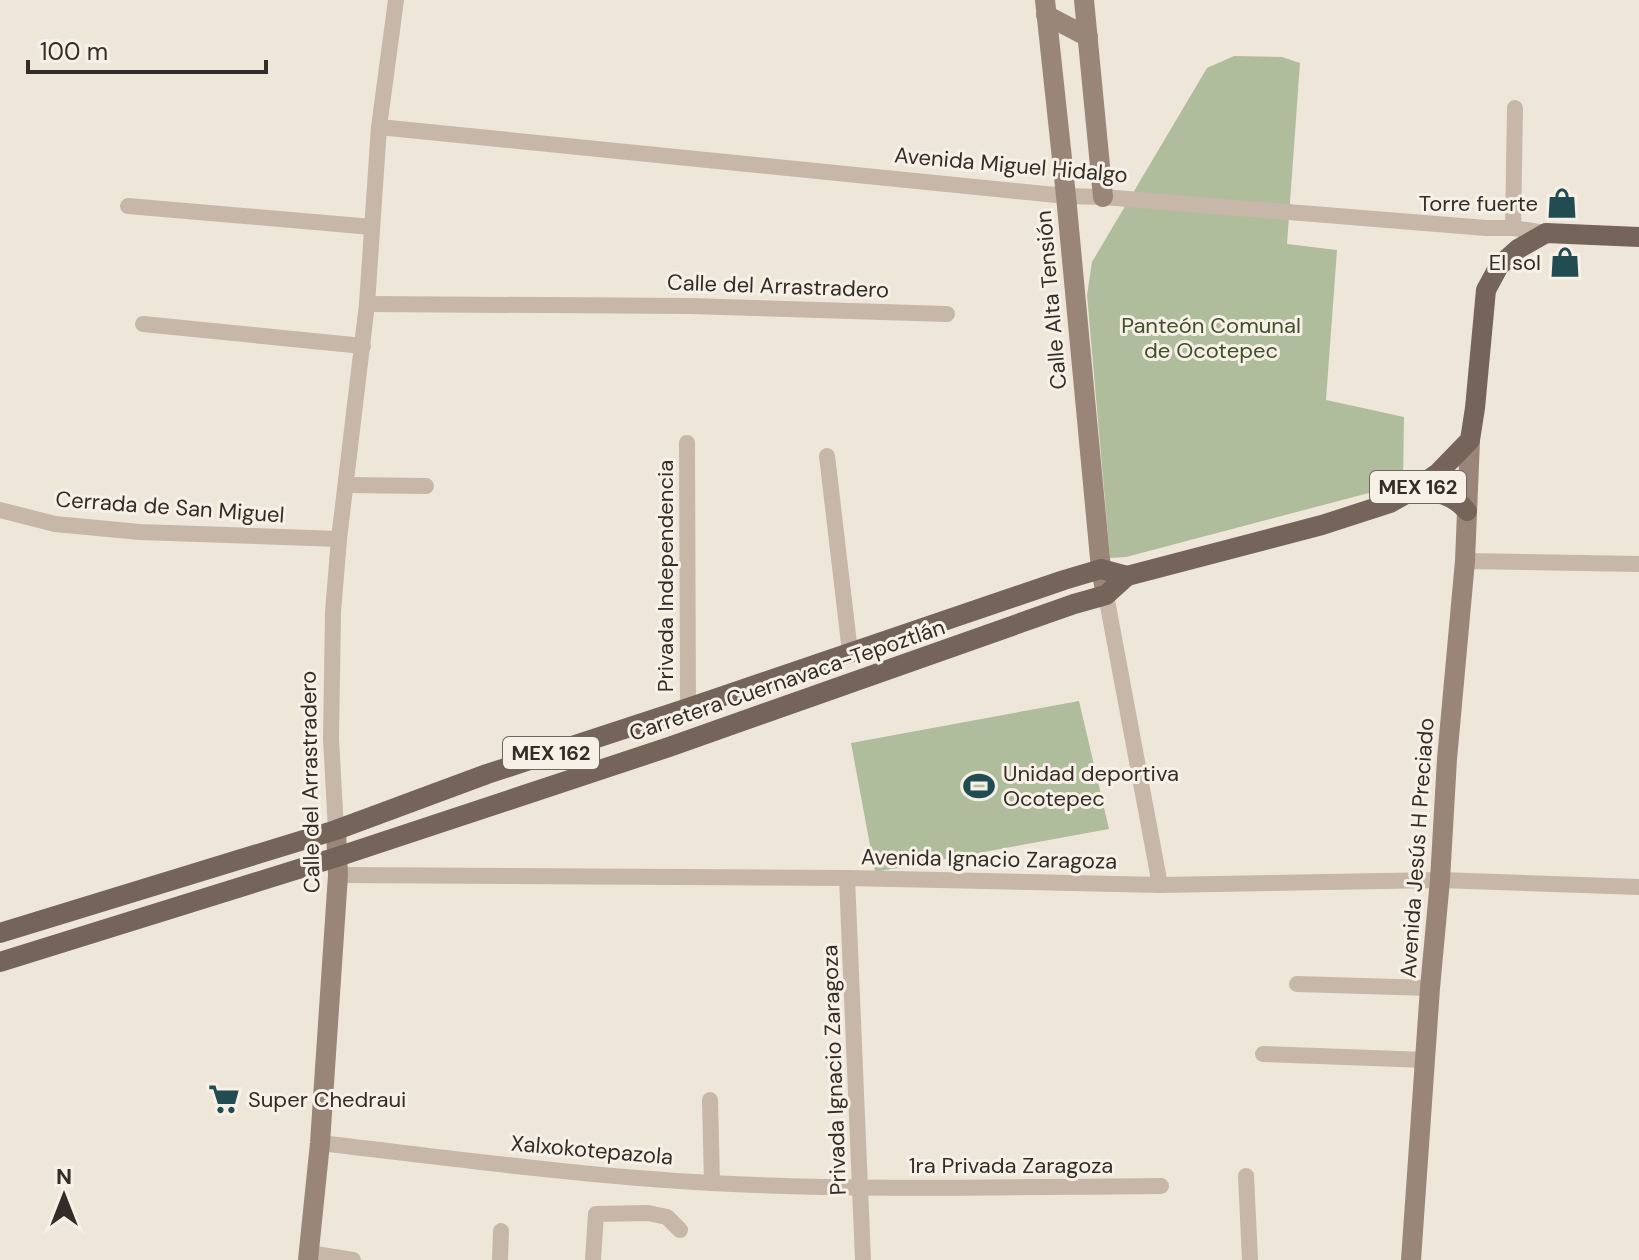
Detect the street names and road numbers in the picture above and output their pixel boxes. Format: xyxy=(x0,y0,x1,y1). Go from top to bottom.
street label: Avenida Miguel Hidalgo xyxy=(893,140,1129,190)
street label: Calle Alta Tensión xyxy=(1029,209,1073,391)
street label: Calle del Arrastradero xyxy=(666,268,890,304)
street label: Privada Independencia xyxy=(651,460,680,692)
road number: MEX 162 xyxy=(1370,471,1466,503)
street label: Cerrada de San Miguel xyxy=(54,485,286,529)
street label: Carretera Cuernavaca-Tepoztlán xyxy=(625,612,949,748)
street label: Calle del Arrastradero xyxy=(294,671,326,893)
street label: Avenida Jesús H Preciado xyxy=(1393,717,1441,979)
road number: MEX 162 xyxy=(503,737,599,769)
street label: Avenida Ignacio Zaragoza xyxy=(861,842,1117,876)
street label: Privada Ignacio Zaragoza xyxy=(815,944,853,1196)
street label: Xalxokotepazola xyxy=(510,1128,674,1172)
street label: 1ra Privada Zaragoza xyxy=(909,1151,1113,1180)

